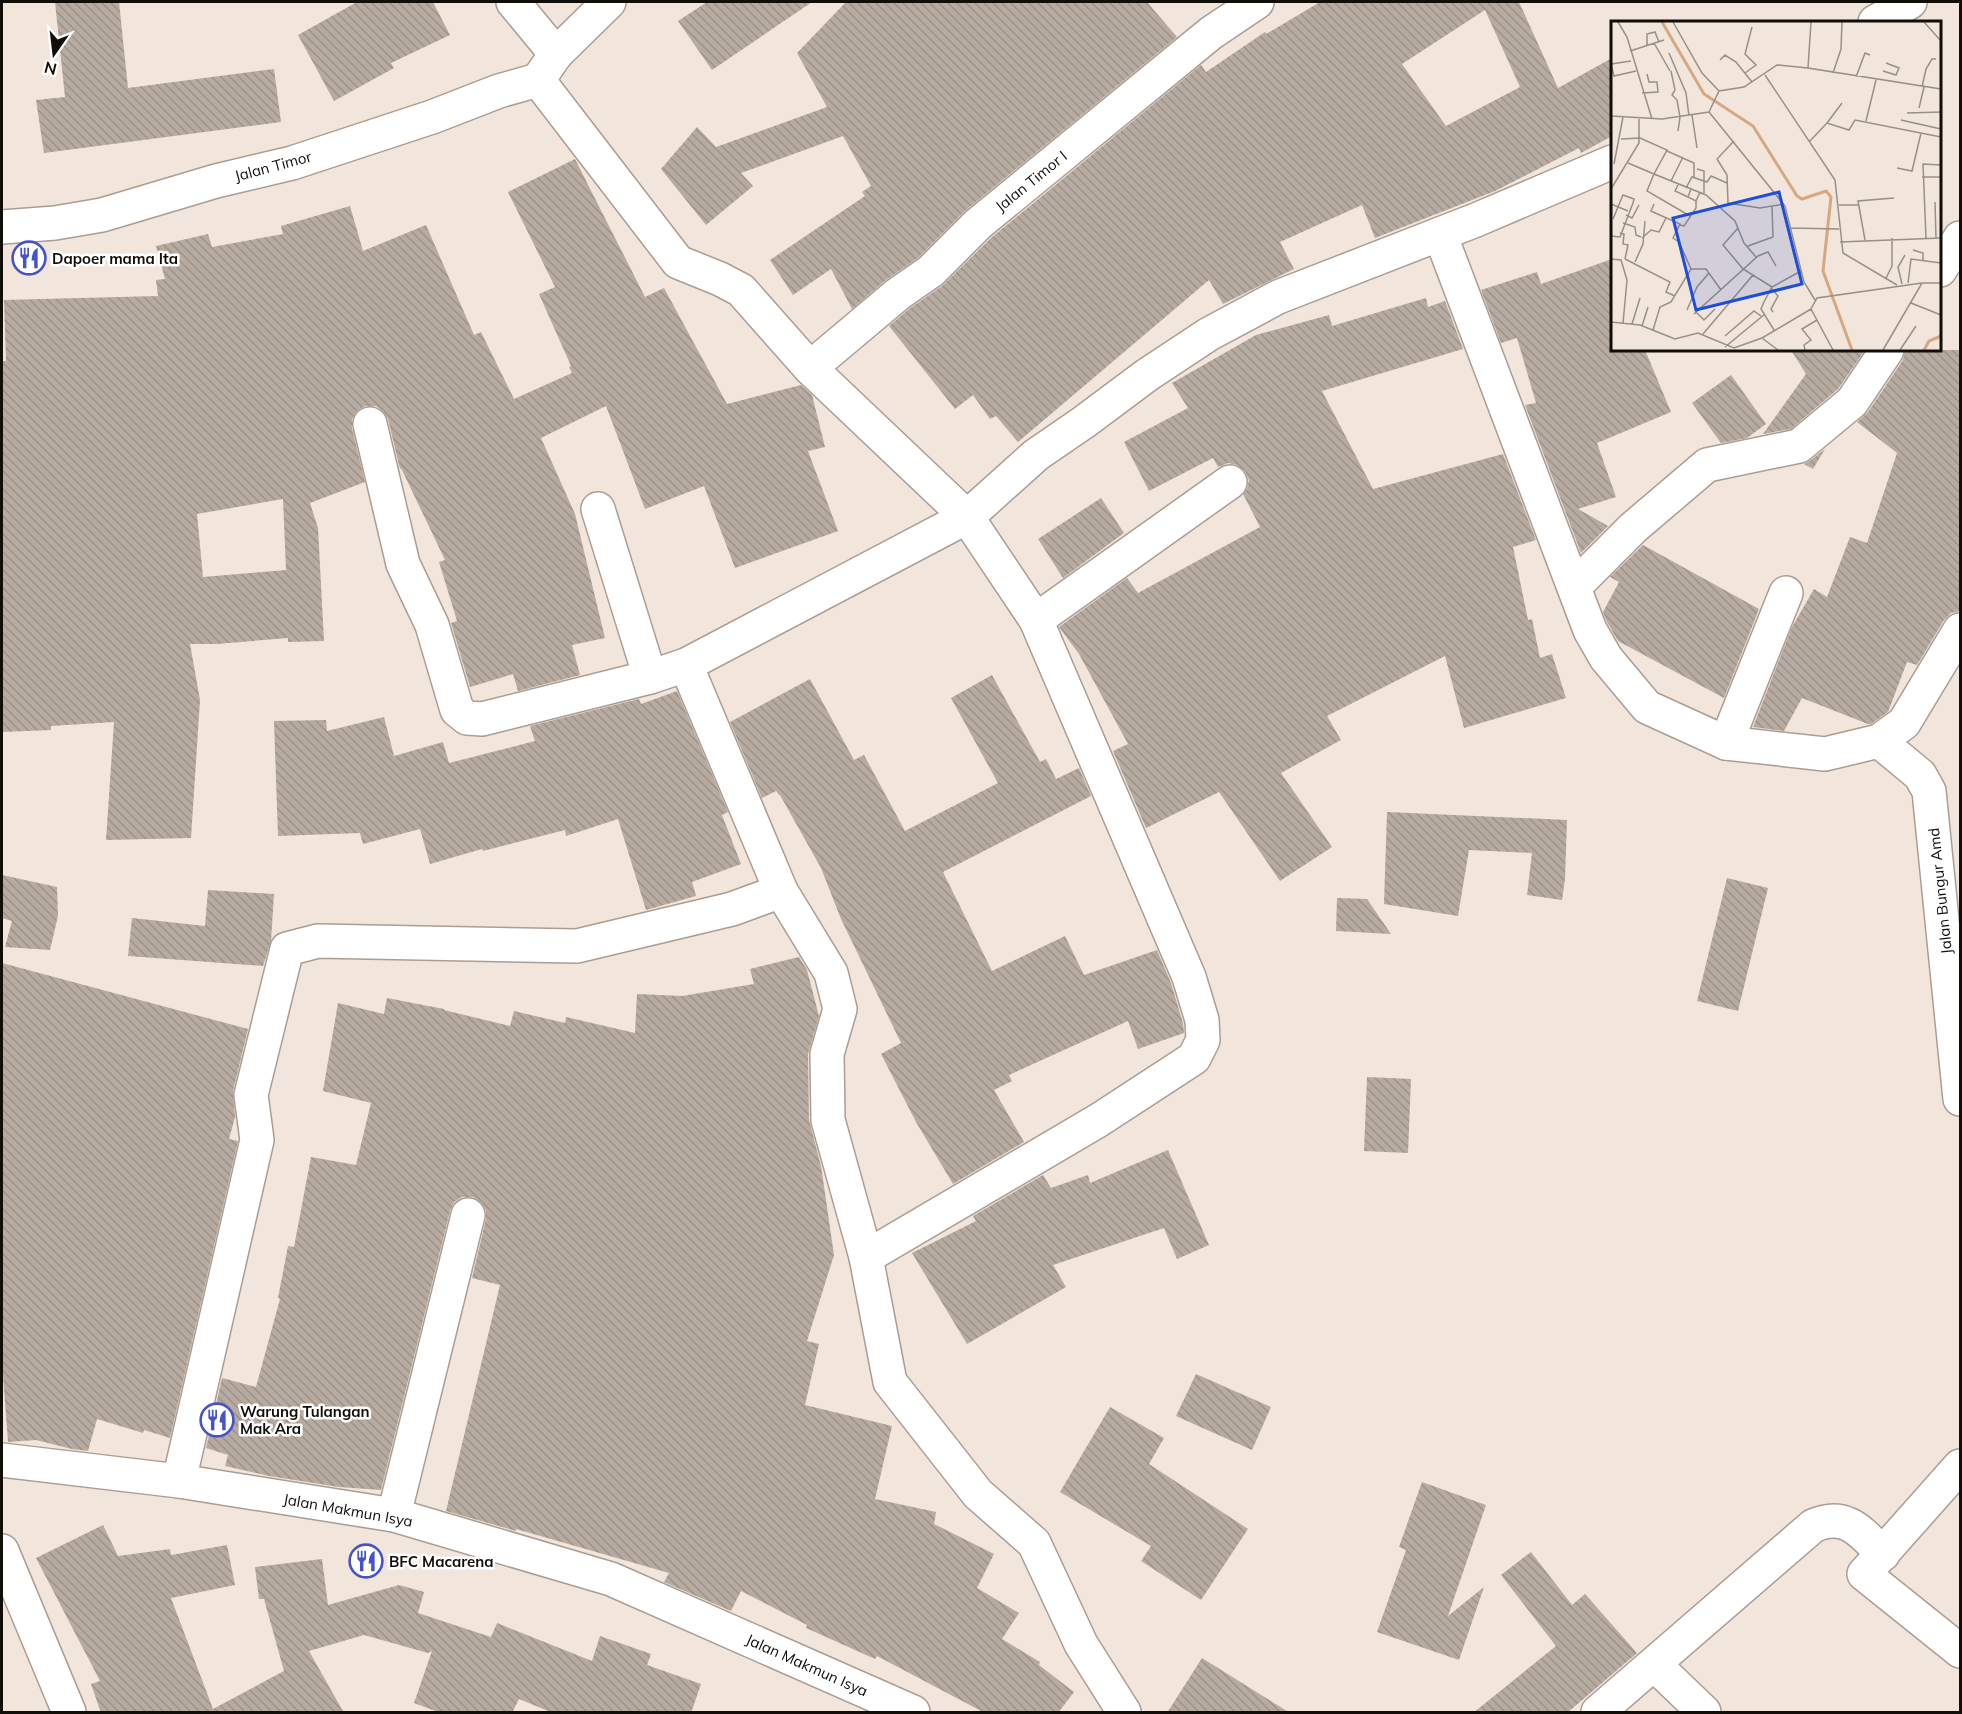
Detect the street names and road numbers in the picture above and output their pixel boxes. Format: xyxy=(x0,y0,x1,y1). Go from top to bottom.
street label: Jalan Timor xyxy=(232,146,314,185)
street label: Jalan Timor I xyxy=(991,146,1071,216)
street label: Jalan Bungur Amd xyxy=(1924,827,1956,955)
street label: Jalan Makmun Isya xyxy=(282,1489,414,1531)
street label: Jalan Makmun Isya xyxy=(743,1630,871,1700)

